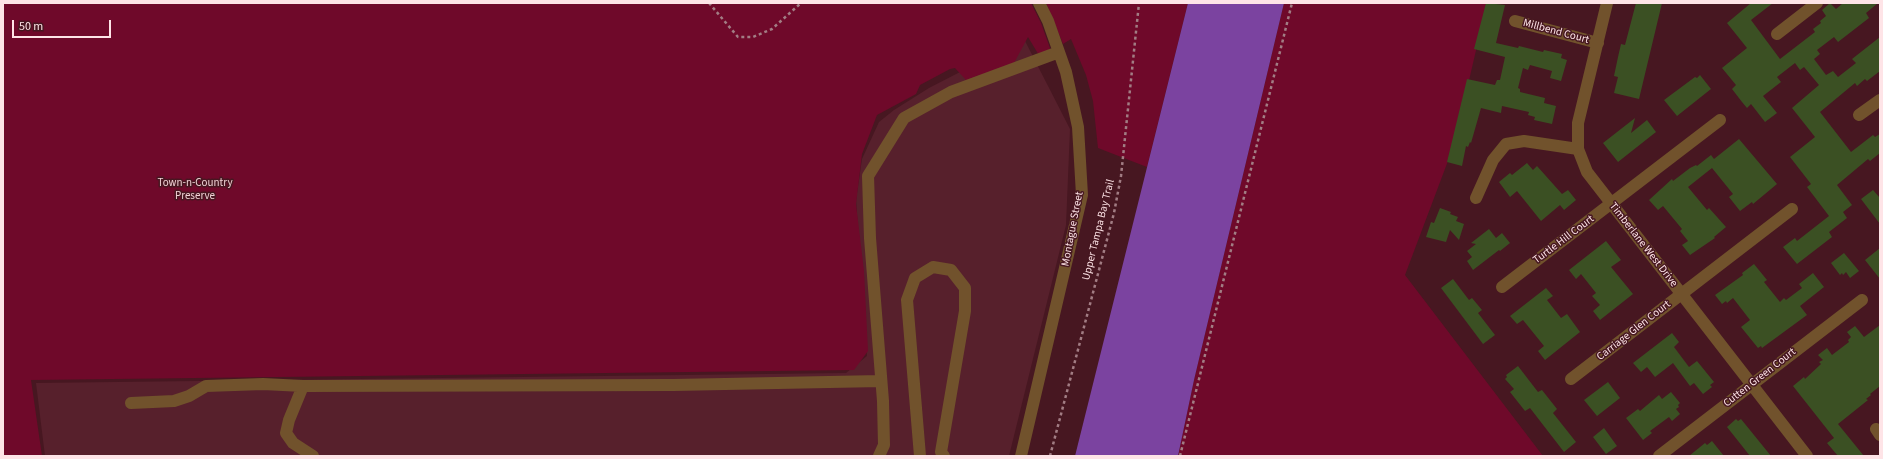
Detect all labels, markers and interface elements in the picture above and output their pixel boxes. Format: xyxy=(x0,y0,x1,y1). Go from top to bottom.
scale bar xyxy=(14,12,113,38)
street label: Millbend Court xyxy=(1521,17,1591,47)
text: 50 m xyxy=(19,18,43,35)
park label: Town-n-Country Preserve xyxy=(157,177,233,203)
street label: Upper Tampa Bay Trail xyxy=(1080,178,1118,282)
street label: Montague Street xyxy=(1059,191,1087,267)
street label: Timberlane West Drive xyxy=(1606,200,1680,290)
street label: Turtle Hill Court xyxy=(1531,213,1597,267)
street label: Carriage Glen Court xyxy=(1595,298,1673,364)
street label: Cutten Green Court xyxy=(1721,346,1799,410)

